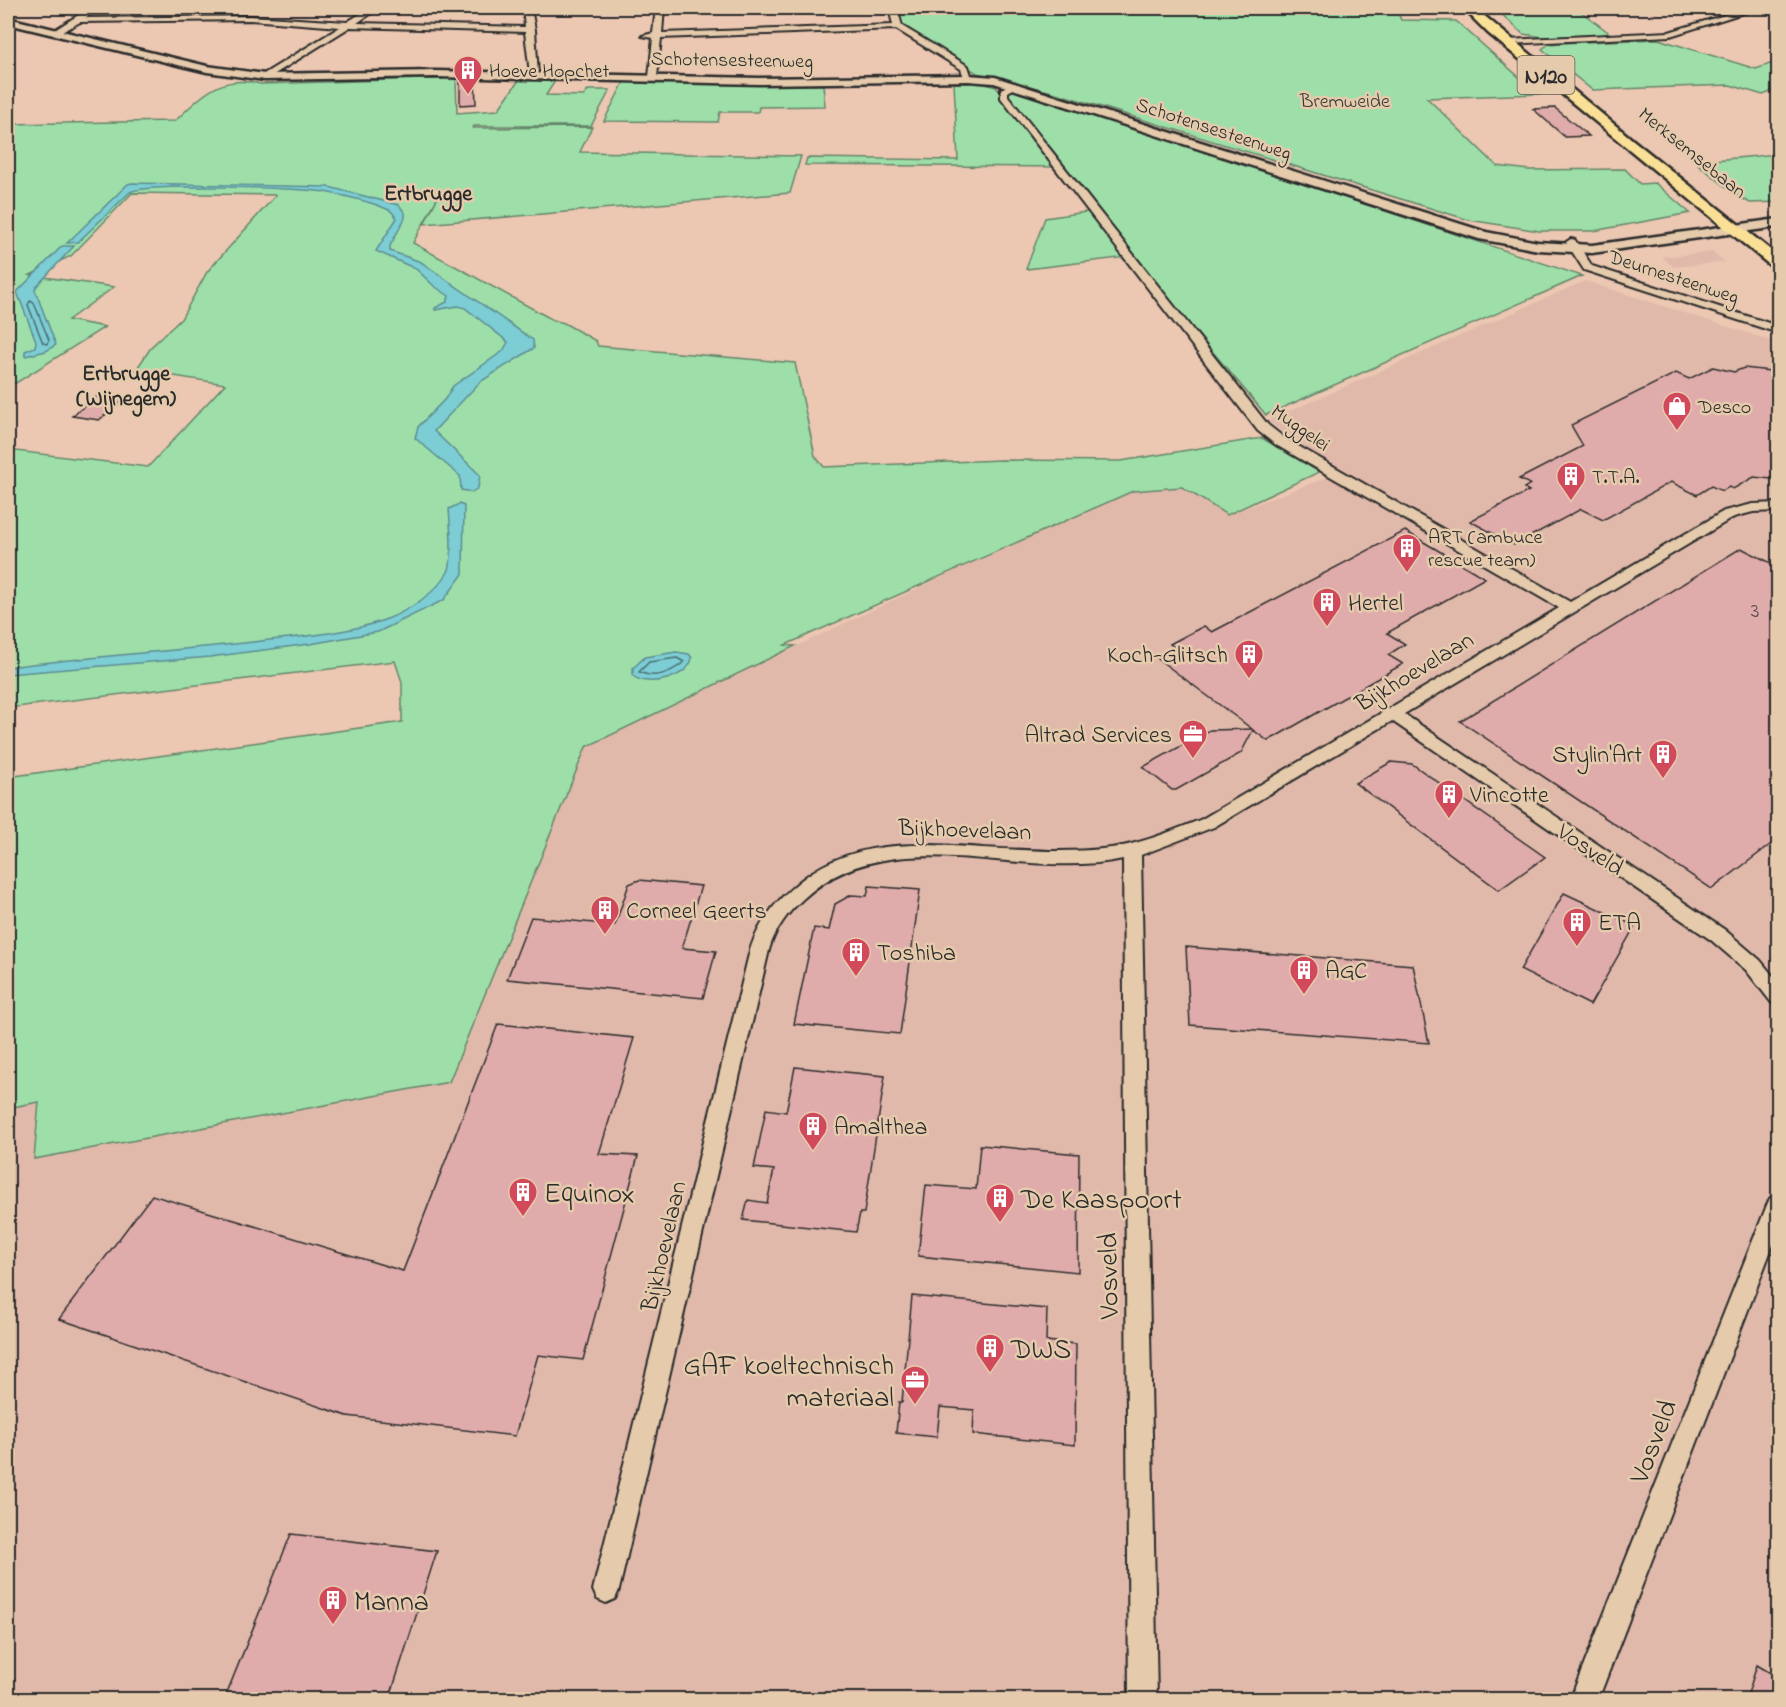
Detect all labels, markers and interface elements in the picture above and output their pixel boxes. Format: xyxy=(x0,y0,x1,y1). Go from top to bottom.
street label: Schotensesteenweg xyxy=(651,46,813,78)
building icon: Hoeve Hopchet xyxy=(452,54,484,96)
road number: N120 xyxy=(1518,56,1574,94)
place label: Hoeve Hopchet xyxy=(489,58,609,87)
park label: Bremweide xyxy=(1299,88,1390,117)
street label: Schotensesteenweg xyxy=(1131,92,1295,170)
street label: Merksemsebaan xyxy=(1631,101,1752,207)
district label: Ertbrugge xyxy=(384,179,473,212)
street label: Deurnesteenweg xyxy=(1603,243,1742,314)
district label: Ertbrugge (Wijnegem) xyxy=(76,359,176,417)
shop icon: Desco xyxy=(1661,390,1693,432)
place label: Desco xyxy=(1697,394,1751,423)
street label: Muggelei xyxy=(1263,398,1335,461)
building icon: T.T.A. xyxy=(1555,460,1587,502)
place label: T.T.A. xyxy=(1592,464,1639,493)
place label: ART (ambuce rescue team) xyxy=(1428,524,1542,576)
building icon: ART (ambuce rescue team) xyxy=(1391,532,1423,574)
building icon: Hertel xyxy=(1311,586,1343,628)
place label: Hertel xyxy=(1348,587,1403,622)
house number: 3 xyxy=(1751,597,1759,627)
street label: Bijkhoevelaan xyxy=(1348,624,1481,723)
building icon: Koch-Glitsch xyxy=(1233,638,1265,680)
place label: Koch-Glitsch xyxy=(1107,639,1228,674)
office icon: Altrad Services xyxy=(1177,718,1209,760)
place label: Altrad Services xyxy=(1024,719,1172,754)
building icon: Stylin'Art xyxy=(1647,738,1679,780)
place label: Stylin'Art xyxy=(1552,739,1642,775)
building icon: Vincotte xyxy=(1433,778,1465,820)
place label: Vincotte xyxy=(1469,779,1549,814)
street label: Bijkhoevelaan xyxy=(897,812,1032,851)
street label: Vosveld xyxy=(1548,815,1631,887)
building icon: Corneel Geerts xyxy=(589,894,621,936)
place label: Corneel Geerts xyxy=(626,895,767,930)
building icon: ETA xyxy=(1561,906,1593,948)
place label: ETA xyxy=(1598,907,1641,942)
building icon: Toshiba xyxy=(840,936,872,978)
place label: Toshiba xyxy=(877,937,956,972)
building icon: AGC xyxy=(1288,954,1320,996)
place label: AGC xyxy=(1325,955,1367,990)
building icon: Amalthea xyxy=(797,1110,829,1152)
place label: Amalthea xyxy=(834,1111,928,1146)
place label: Equinox xyxy=(544,1175,635,1216)
building icon: Equinox xyxy=(507,1176,539,1218)
street label: Bijkhoevelaan xyxy=(633,1178,697,1316)
place label: De Kaaspoort xyxy=(1020,1181,1182,1222)
building icon: De Kaaspoort xyxy=(984,1182,1016,1224)
street label: Vosveld xyxy=(1089,1232,1132,1321)
place label: DWS xyxy=(1010,1331,1071,1372)
building icon: DWS xyxy=(974,1332,1006,1374)
place label: GAF koeltechnisch materiaal xyxy=(683,1347,894,1420)
office icon: GAF koeltechnisch materiaal xyxy=(899,1364,931,1406)
street label: Vosveld xyxy=(1620,1394,1690,1491)
place label: Manna xyxy=(354,1583,429,1624)
building icon: Manna xyxy=(317,1584,349,1626)

